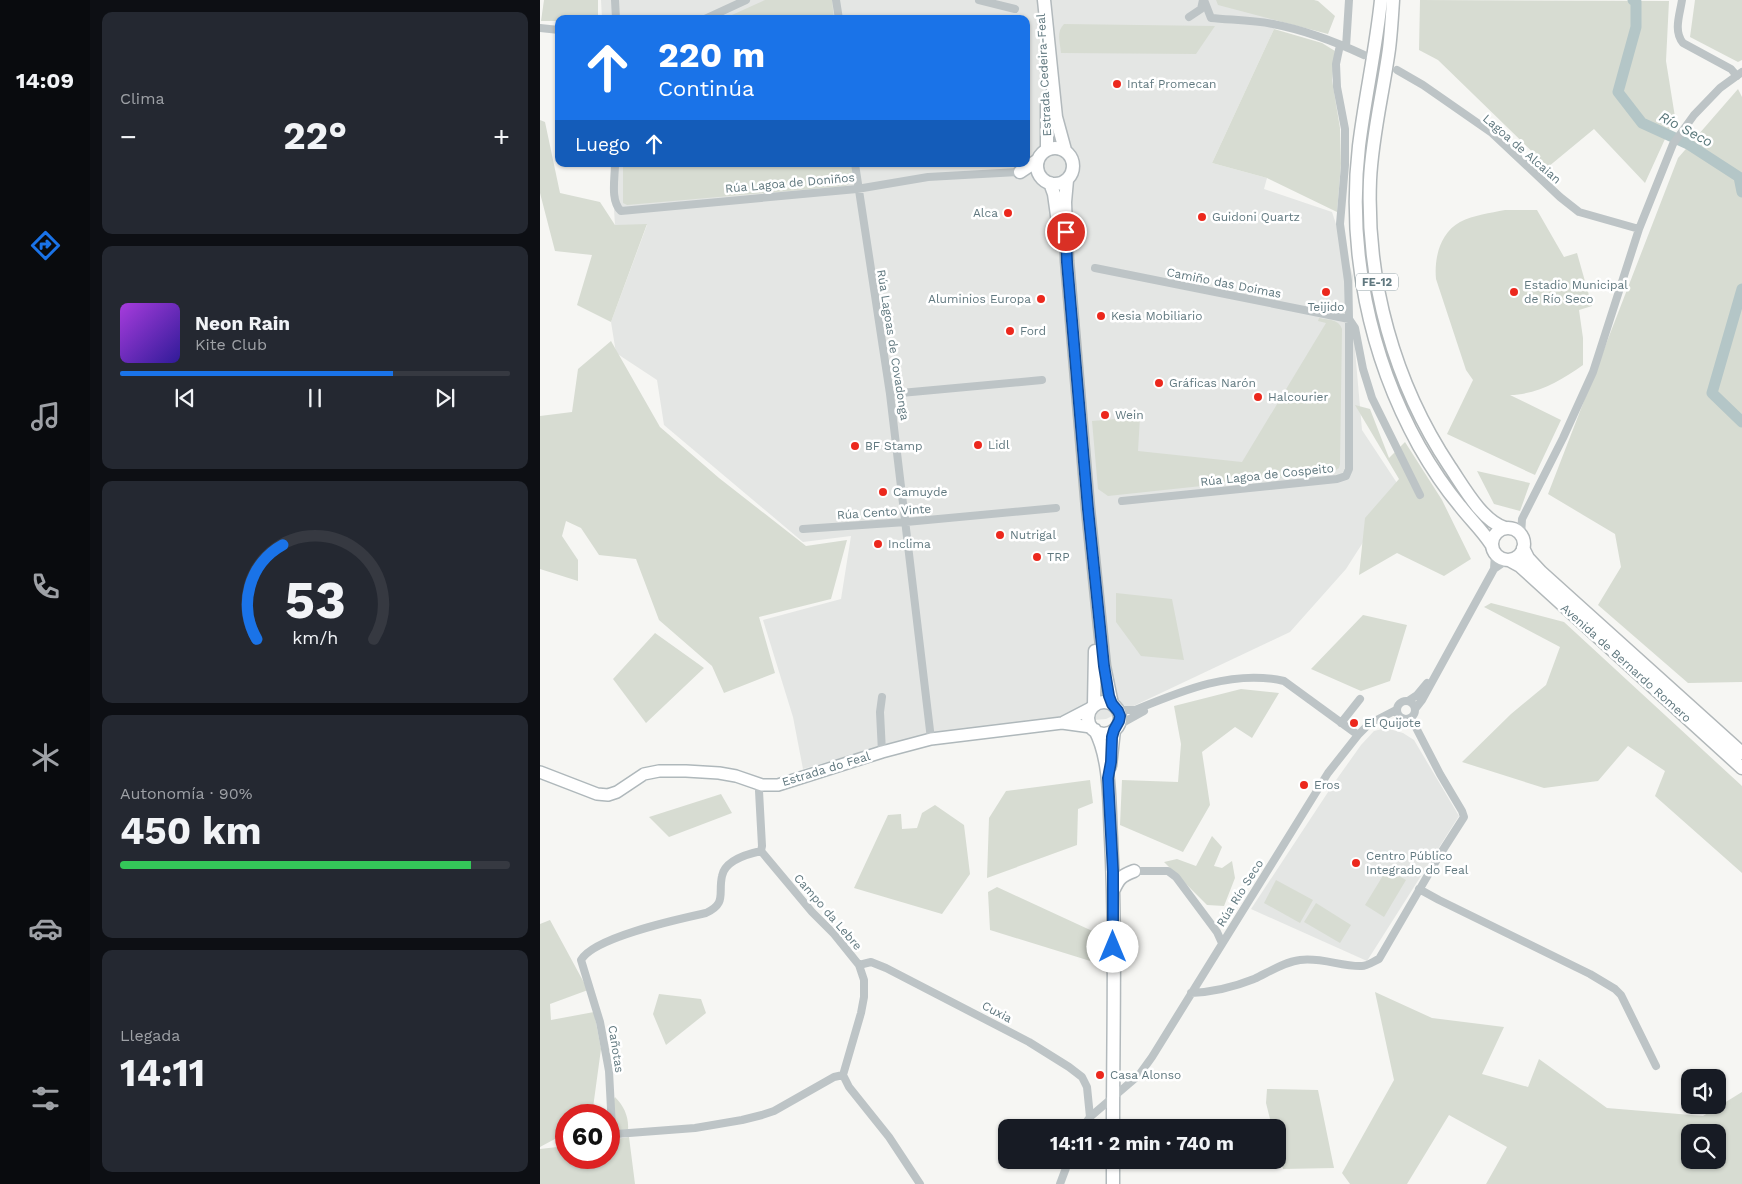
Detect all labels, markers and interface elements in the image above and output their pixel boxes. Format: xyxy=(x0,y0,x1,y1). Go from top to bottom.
street label: Estrada Cedeira-Feal xyxy=(1034,13,1054,137)
text: 220 m xyxy=(658,34,765,76)
icon: ahead xyxy=(575,35,640,100)
text: 14:09 xyxy=(16,68,74,93)
text: Continúa xyxy=(658,76,754,101)
place label: Intaf Promecan xyxy=(1127,77,1216,91)
marker: Intaf Promecan xyxy=(1111,78,1123,90)
text: Clima xyxy=(120,89,164,108)
water label: Río Seco xyxy=(1657,108,1715,150)
street label: Lagoa de Alcaian xyxy=(1480,111,1564,187)
text: 22° xyxy=(283,114,347,158)
text: − xyxy=(120,120,137,153)
text: + xyxy=(493,120,510,153)
icon: ahead xyxy=(640,130,668,158)
text: Luego xyxy=(575,133,630,156)
street label: Rúa Lagoa de Doniños xyxy=(725,170,855,196)
place label: Alca xyxy=(973,206,998,220)
marker: Alca xyxy=(1002,207,1014,219)
place label: Guidoni Quartz xyxy=(1212,210,1300,224)
pin xyxy=(1045,211,1087,253)
marker: Guidoni Quartz xyxy=(1196,211,1208,223)
icon: arrive xyxy=(1052,218,1080,246)
icon: directions xyxy=(28,228,63,263)
street label: Camiño das Doimas xyxy=(1165,265,1283,301)
street label: Rúa Lagoas de Covadonga xyxy=(874,268,912,422)
road number: FE-12 xyxy=(1356,274,1398,290)
place label: Estadio Municipal de Río Seco xyxy=(1524,278,1628,306)
marker: Teijido xyxy=(1320,286,1332,298)
marker: Estadio Municipal de Río Seco xyxy=(1508,286,1520,298)
place label: Aluminios Europa xyxy=(928,292,1031,306)
marker: Aluminios Europa xyxy=(1035,293,1047,305)
place label: Teijido xyxy=(1307,300,1345,314)
place label: Kesia Mobiliario xyxy=(1111,309,1202,323)
marker: Kesia Mobiliario xyxy=(1095,310,1107,322)
text: Neon Rain xyxy=(195,312,290,335)
place label: Ford xyxy=(1020,324,1046,338)
marker: Ford xyxy=(1004,325,1016,337)
text: Kite Club xyxy=(195,335,267,354)
place label: Gráficas Narón xyxy=(1169,376,1256,390)
marker: Gráficas Narón xyxy=(1153,377,1165,389)
icon: previous xyxy=(171,384,199,412)
icon: pause xyxy=(301,384,329,412)
icon: next xyxy=(431,384,459,412)
place label: Halcourier xyxy=(1268,390,1329,404)
marker: Halcourier xyxy=(1252,391,1264,403)
icon: music xyxy=(28,399,63,434)
place label: Wein xyxy=(1115,408,1144,422)
marker: Wein xyxy=(1099,409,1111,421)
place label: Lidl xyxy=(988,438,1010,452)
place label: BF Stamp xyxy=(865,439,922,453)
marker: Lidl xyxy=(972,439,984,451)
marker: BF Stamp xyxy=(849,440,861,452)
street label: Rúa Lagoa de Cospeito xyxy=(1200,461,1334,489)
place label: Camuyde xyxy=(893,485,948,499)
marker: Camuyde xyxy=(877,486,889,498)
street label: Rúa Cento Vinte xyxy=(836,502,932,522)
place label: Nutrigal xyxy=(1010,528,1056,542)
marker: Nutrigal xyxy=(994,529,1006,541)
place label: Inclima xyxy=(888,537,931,551)
marker: Inclima xyxy=(872,538,884,550)
place label: TRP xyxy=(1047,550,1070,564)
marker: TRP xyxy=(1031,551,1043,563)
icon: phone xyxy=(28,569,63,604)
text: 53 xyxy=(284,570,346,631)
street label: Avenida de Bernardo Romero xyxy=(1558,601,1694,725)
text: km/h xyxy=(292,627,338,648)
place label: El Quijote xyxy=(1364,716,1421,730)
marker: El Quijote xyxy=(1348,717,1360,729)
icon: climate xyxy=(28,740,63,775)
street label: Estrada do Feal xyxy=(780,749,872,789)
place label: Eros xyxy=(1314,778,1340,792)
marker: Eros xyxy=(1298,779,1310,791)
text: Autonomía · 90% xyxy=(120,784,252,803)
text: 450 km xyxy=(120,809,261,853)
place label: Centro Público Integrado do Feal xyxy=(1366,849,1469,877)
street label: Rúa Río Seco xyxy=(1214,857,1266,929)
marker: Centro Público Integrado do Feal xyxy=(1350,857,1362,869)
street label: Campo da Lebre xyxy=(791,871,865,953)
icon: car xyxy=(28,911,63,946)
position arrow xyxy=(1086,920,1138,972)
street label: Cuxia xyxy=(980,998,1015,1026)
street label: Cañotas xyxy=(605,1024,627,1074)
text: Llegada xyxy=(120,1026,180,1045)
text: 14:11 xyxy=(120,1051,205,1095)
place label: Casa Alonso xyxy=(1110,1068,1181,1082)
marker: Casa Alonso xyxy=(1094,1069,1106,1081)
map controls xyxy=(1681,1069,1726,1169)
button: sound xyxy=(1681,1069,1726,1114)
icon: filters xyxy=(28,1081,63,1116)
speed limit sign: 60 xyxy=(555,1104,620,1169)
button: search xyxy=(1681,1124,1726,1169)
text: 14:11 · 2 min · 740 m xyxy=(1050,1132,1234,1155)

